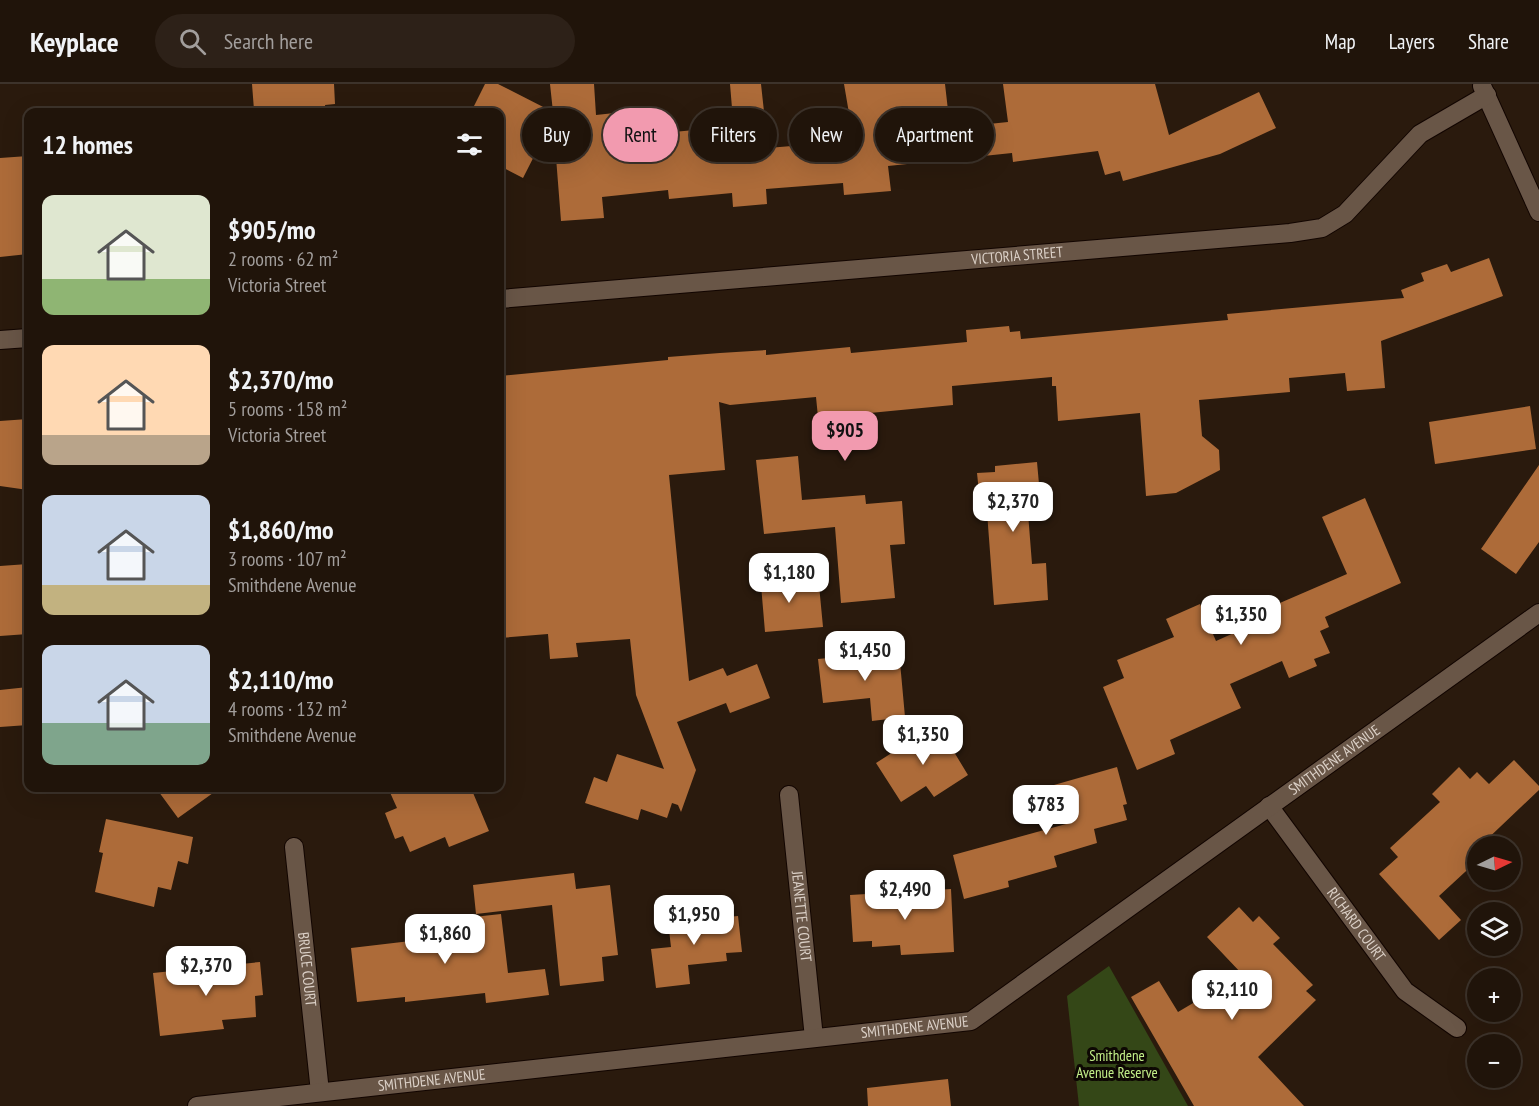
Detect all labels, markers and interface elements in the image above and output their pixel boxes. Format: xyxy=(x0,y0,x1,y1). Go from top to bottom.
search box xyxy=(155,14,575,68)
text: Keyplace xyxy=(30,23,119,60)
icon: search xyxy=(176,25,209,58)
text: Search here xyxy=(224,27,313,55)
text: Map xyxy=(1325,28,1356,55)
text: Layers xyxy=(1389,28,1435,55)
text: Share xyxy=(1468,28,1509,55)
chip: Buy xyxy=(522,108,591,162)
chip: Rent xyxy=(603,108,678,162)
chip: Filters xyxy=(690,108,777,162)
chip: New xyxy=(789,108,863,162)
chip: Apartment xyxy=(875,108,994,162)
text: 12 homes xyxy=(42,128,133,161)
icon: filters xyxy=(453,128,486,161)
text: $905/mo xyxy=(228,213,316,246)
icon: home xyxy=(90,219,162,291)
street label: VICTORIA STREET xyxy=(970,242,1064,269)
text: 2 rooms · 62 m² xyxy=(228,246,338,272)
text: Victoria Street xyxy=(228,272,326,298)
text: $2,370/mo xyxy=(228,363,334,396)
icon: home xyxy=(90,369,162,441)
text: 5 rooms · 158 m² xyxy=(228,396,347,422)
pin: $905 xyxy=(809,411,881,462)
text: $905 xyxy=(826,417,864,443)
text: Victoria Street xyxy=(228,422,326,448)
pin: $2,370 xyxy=(964,482,1062,533)
text: $2,370 xyxy=(987,488,1039,514)
text: $1,860/mo xyxy=(228,513,334,546)
icon: home xyxy=(90,519,162,591)
text: 3 rooms · 107 m² xyxy=(228,546,347,572)
pin: $1,180 xyxy=(740,553,838,604)
text: $1,180 xyxy=(763,559,815,585)
text: Smithdene Avenue xyxy=(228,572,356,598)
pin: $1,350 xyxy=(1192,595,1290,646)
text: $1,350 xyxy=(1215,601,1267,627)
pin: $1,450 xyxy=(816,631,914,682)
text: $1,450 xyxy=(839,637,891,663)
text: $2,110/mo xyxy=(228,663,334,696)
icon: home xyxy=(90,669,162,741)
text: 4 rooms · 132 m² xyxy=(228,696,347,722)
pin: $1,350 xyxy=(874,715,972,766)
street label: SMITHDENE AVENUE xyxy=(1285,720,1383,799)
text: $1,350 xyxy=(897,721,949,747)
text: Smithdene Avenue xyxy=(228,722,356,748)
pin: $783 xyxy=(1010,785,1082,836)
text: $783 xyxy=(1027,791,1065,817)
north arrow xyxy=(1467,836,1521,890)
map controls xyxy=(1467,836,1521,1088)
street label: JEANETTE COURT xyxy=(788,869,816,963)
pin: $2,490 xyxy=(856,870,954,921)
text: $2,490 xyxy=(879,876,931,902)
street label: RICHARD COURT xyxy=(1323,884,1390,965)
pin: $1,950 xyxy=(645,895,743,946)
text: $1,950 xyxy=(668,901,720,927)
button: layers xyxy=(1467,902,1521,956)
pin: $1,860 xyxy=(396,914,494,965)
text: $1,860 xyxy=(419,920,471,946)
street label: BRUCE COURT xyxy=(294,931,321,1008)
pin: $2,370 xyxy=(157,946,255,997)
text: $2,370 xyxy=(180,952,232,978)
button: + xyxy=(1467,968,1521,1022)
pin: $2,110 xyxy=(1183,970,1281,1021)
text: $2,110 xyxy=(1206,976,1258,1002)
street label: SMITHDENE AVENUE xyxy=(860,1011,969,1042)
button: − xyxy=(1467,1034,1521,1088)
park label: Smithdene Avenue Reserve xyxy=(1076,1046,1158,1082)
street label: SMITHDENE AVENUE xyxy=(377,1064,486,1095)

